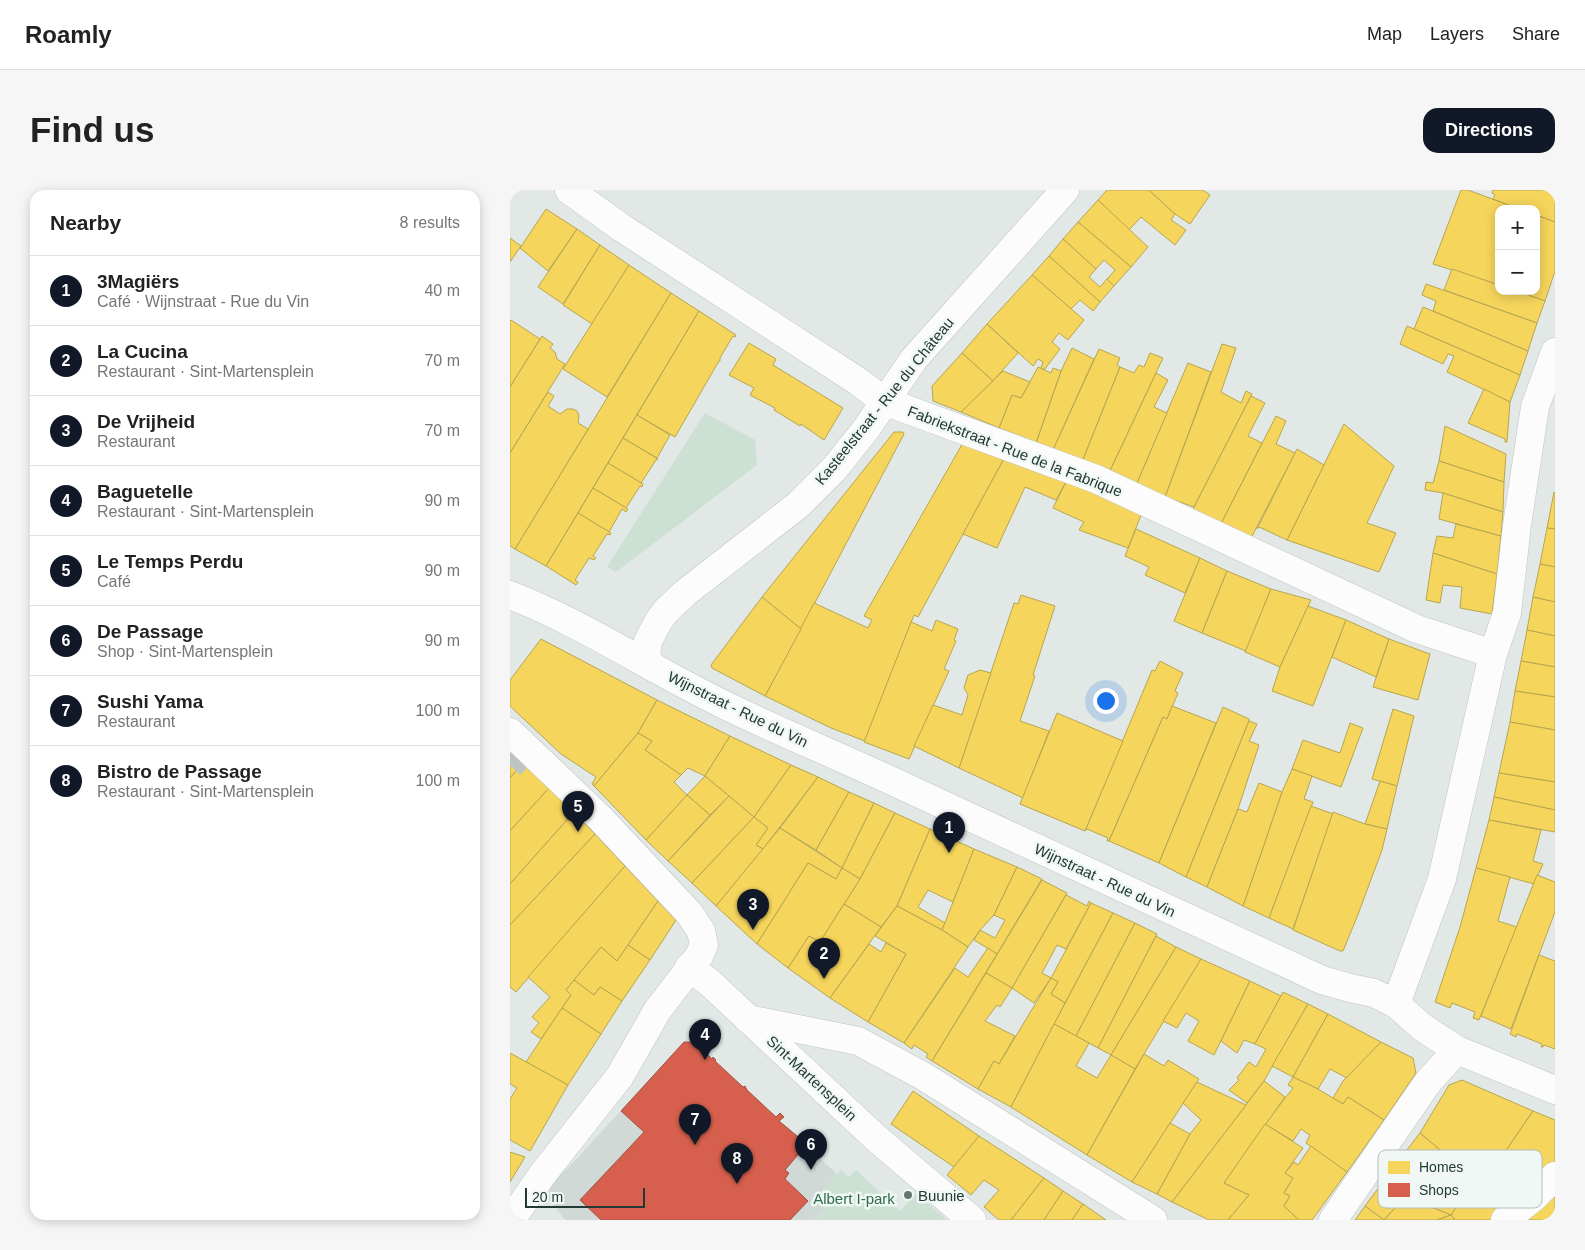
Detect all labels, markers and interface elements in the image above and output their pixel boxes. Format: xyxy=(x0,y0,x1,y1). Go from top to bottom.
text: Roamly xyxy=(25,21,112,48)
text: Map xyxy=(1367,24,1402,44)
text: Layers xyxy=(1430,24,1484,44)
text: Share xyxy=(1512,24,1560,44)
button: Directions xyxy=(1423,108,1555,153)
text: Find us xyxy=(30,110,154,149)
map controls xyxy=(1495,205,1540,295)
button: + xyxy=(1495,205,1540,250)
text: Nearby xyxy=(50,211,121,234)
text: 8 results xyxy=(400,214,460,231)
button: − xyxy=(1495,250,1540,295)
text: 3Magiërs xyxy=(97,271,179,292)
text: 1 xyxy=(62,282,70,299)
text: 40 m xyxy=(424,282,460,299)
text: Café · Wijnstraat - Rue du Vin xyxy=(97,293,309,310)
street label: Kasteelstraat - Rue du Château xyxy=(811,314,957,488)
text: La Cucina xyxy=(97,341,188,362)
text: 2 xyxy=(62,352,70,369)
text: 70 m xyxy=(424,352,460,369)
text: Restaurant · Sint-Martensplein xyxy=(97,363,314,380)
street label: Fabriekstraat - Rue de la Fabrique xyxy=(905,402,1125,500)
text: De Vrijheid xyxy=(97,411,195,432)
text: 3 xyxy=(62,422,70,439)
text: 70 m xyxy=(424,422,460,439)
text: Restaurant xyxy=(97,433,175,450)
text: Baguetelle xyxy=(97,481,193,502)
text: 4 xyxy=(62,492,70,509)
text: 90 m xyxy=(424,492,460,509)
text: Restaurant · Sint-Martensplein xyxy=(97,503,314,520)
text: Le Temps Perdu xyxy=(97,551,243,572)
text: 5 xyxy=(62,562,70,579)
text: 90 m xyxy=(424,562,460,579)
text: Café xyxy=(97,573,131,590)
text: De Passage xyxy=(97,621,204,642)
text: 6 xyxy=(62,632,70,649)
text: 90 m xyxy=(424,632,460,649)
text: Shop · Sint-Martensplein xyxy=(97,643,273,660)
street label: Wijnstraat - Rue du Vin xyxy=(665,668,811,750)
your location xyxy=(1093,688,1119,714)
text: Sushi Yama xyxy=(97,691,203,712)
text: 7 xyxy=(62,702,70,719)
text: 100 m xyxy=(416,702,460,719)
text: Restaurant xyxy=(97,713,175,730)
text: Bistro de Passage xyxy=(97,761,262,782)
text: 8 xyxy=(62,772,70,789)
text: 100 m xyxy=(416,772,460,789)
text: Restaurant · Sint-Martensplein xyxy=(97,783,314,800)
pin: 5 xyxy=(562,791,594,832)
pin: 1 xyxy=(933,812,965,853)
street label: Wijnstraat - Rue du Vin xyxy=(1032,840,1178,920)
pin: 3 xyxy=(737,889,769,930)
pin: 2 xyxy=(808,938,840,979)
pin: 4 xyxy=(689,1019,721,1060)
street label: Sint-Martensplein xyxy=(764,1032,860,1124)
pin: 7 xyxy=(679,1104,711,1145)
pin: 6 xyxy=(795,1129,827,1170)
pin: 8 xyxy=(721,1143,753,1184)
legend xyxy=(1378,1150,1542,1208)
text: Homes xyxy=(1419,1159,1463,1175)
text: Shops xyxy=(1419,1182,1459,1198)
scale bar xyxy=(525,1185,645,1208)
place label: Buunie xyxy=(918,1187,965,1204)
text: 20 m xyxy=(532,1189,563,1205)
marker: Buunie xyxy=(902,1189,914,1201)
park label: Albert I-park xyxy=(813,1190,895,1207)

